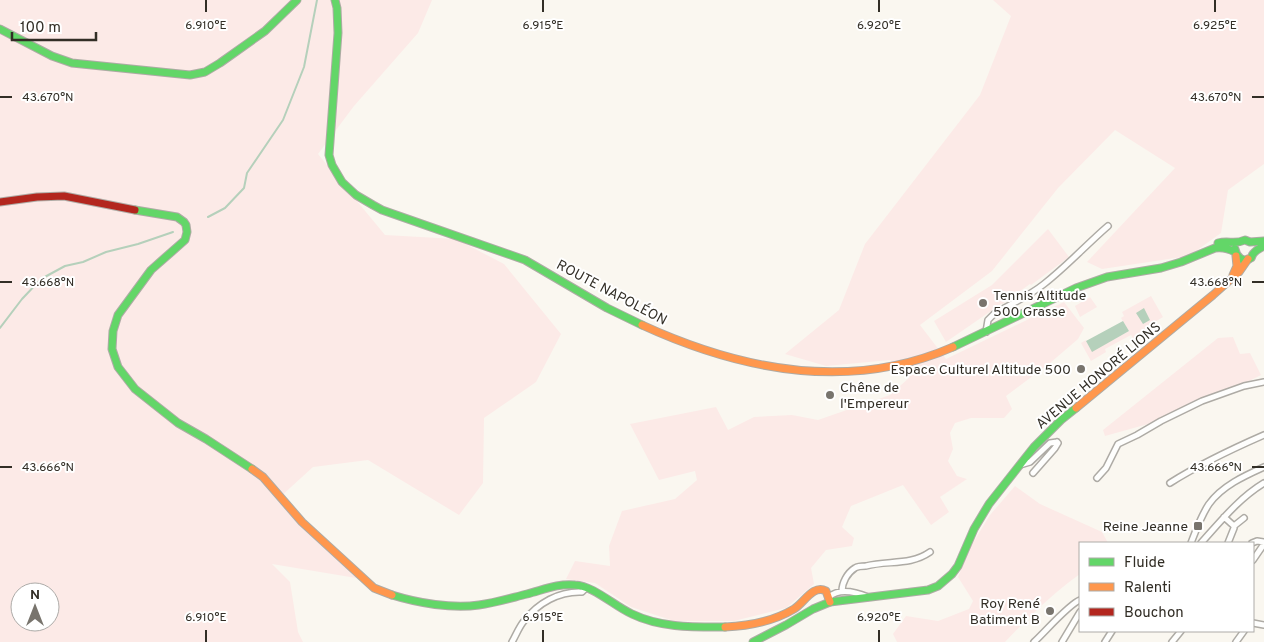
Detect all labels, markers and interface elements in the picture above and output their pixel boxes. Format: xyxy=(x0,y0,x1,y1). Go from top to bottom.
scale bar xyxy=(12,10,96,42)
text: 6.910°E xyxy=(185,18,227,34)
text: 6.915°E xyxy=(522,18,564,34)
text: 6.920°E xyxy=(857,18,901,34)
text: 6.925°E xyxy=(1193,18,1237,34)
text: 100 m xyxy=(20,19,61,38)
text: 43.670°N xyxy=(22,90,74,106)
text: 43.670°N xyxy=(1190,90,1242,106)
street label: ROUTE NAPOLÉON xyxy=(553,256,670,330)
text: 43.668°N xyxy=(22,275,74,291)
text: 43.668°N xyxy=(1190,275,1242,291)
place label: Tennis Altitude 500 Grasse xyxy=(993,288,1086,321)
marker: Tennis Altitude 500 Grasse xyxy=(977,297,989,309)
street label: AVENUE HONORÉ LIONS xyxy=(1032,318,1165,433)
place label: Espace Culturel Altitude 500 xyxy=(890,362,1071,379)
marker: Espace Culturel Altitude 500 xyxy=(1075,363,1087,375)
place label: Chêne de l'Empereur xyxy=(840,380,909,413)
marker: Chêne de l'Empereur xyxy=(824,389,836,401)
text: 43.666°N xyxy=(22,460,74,476)
text: 43.666°N xyxy=(1190,460,1242,476)
place label: Reine Jeanne xyxy=(1103,519,1188,536)
marker: Reine Jeanne xyxy=(1192,520,1204,532)
legend xyxy=(1079,542,1254,632)
text: Fluide xyxy=(1124,554,1165,573)
text: Ralenti xyxy=(1124,579,1171,598)
north arrow xyxy=(10,582,60,632)
text: N xyxy=(30,587,40,604)
place label: Roy René Batiment B xyxy=(970,596,1040,629)
text: Bouchon xyxy=(1124,604,1184,623)
marker: Roy René Batiment B xyxy=(1044,605,1056,617)
text: 6.910°E xyxy=(185,610,227,626)
text: 6.915°E xyxy=(522,610,564,626)
text: 6.920°E xyxy=(857,610,901,626)

